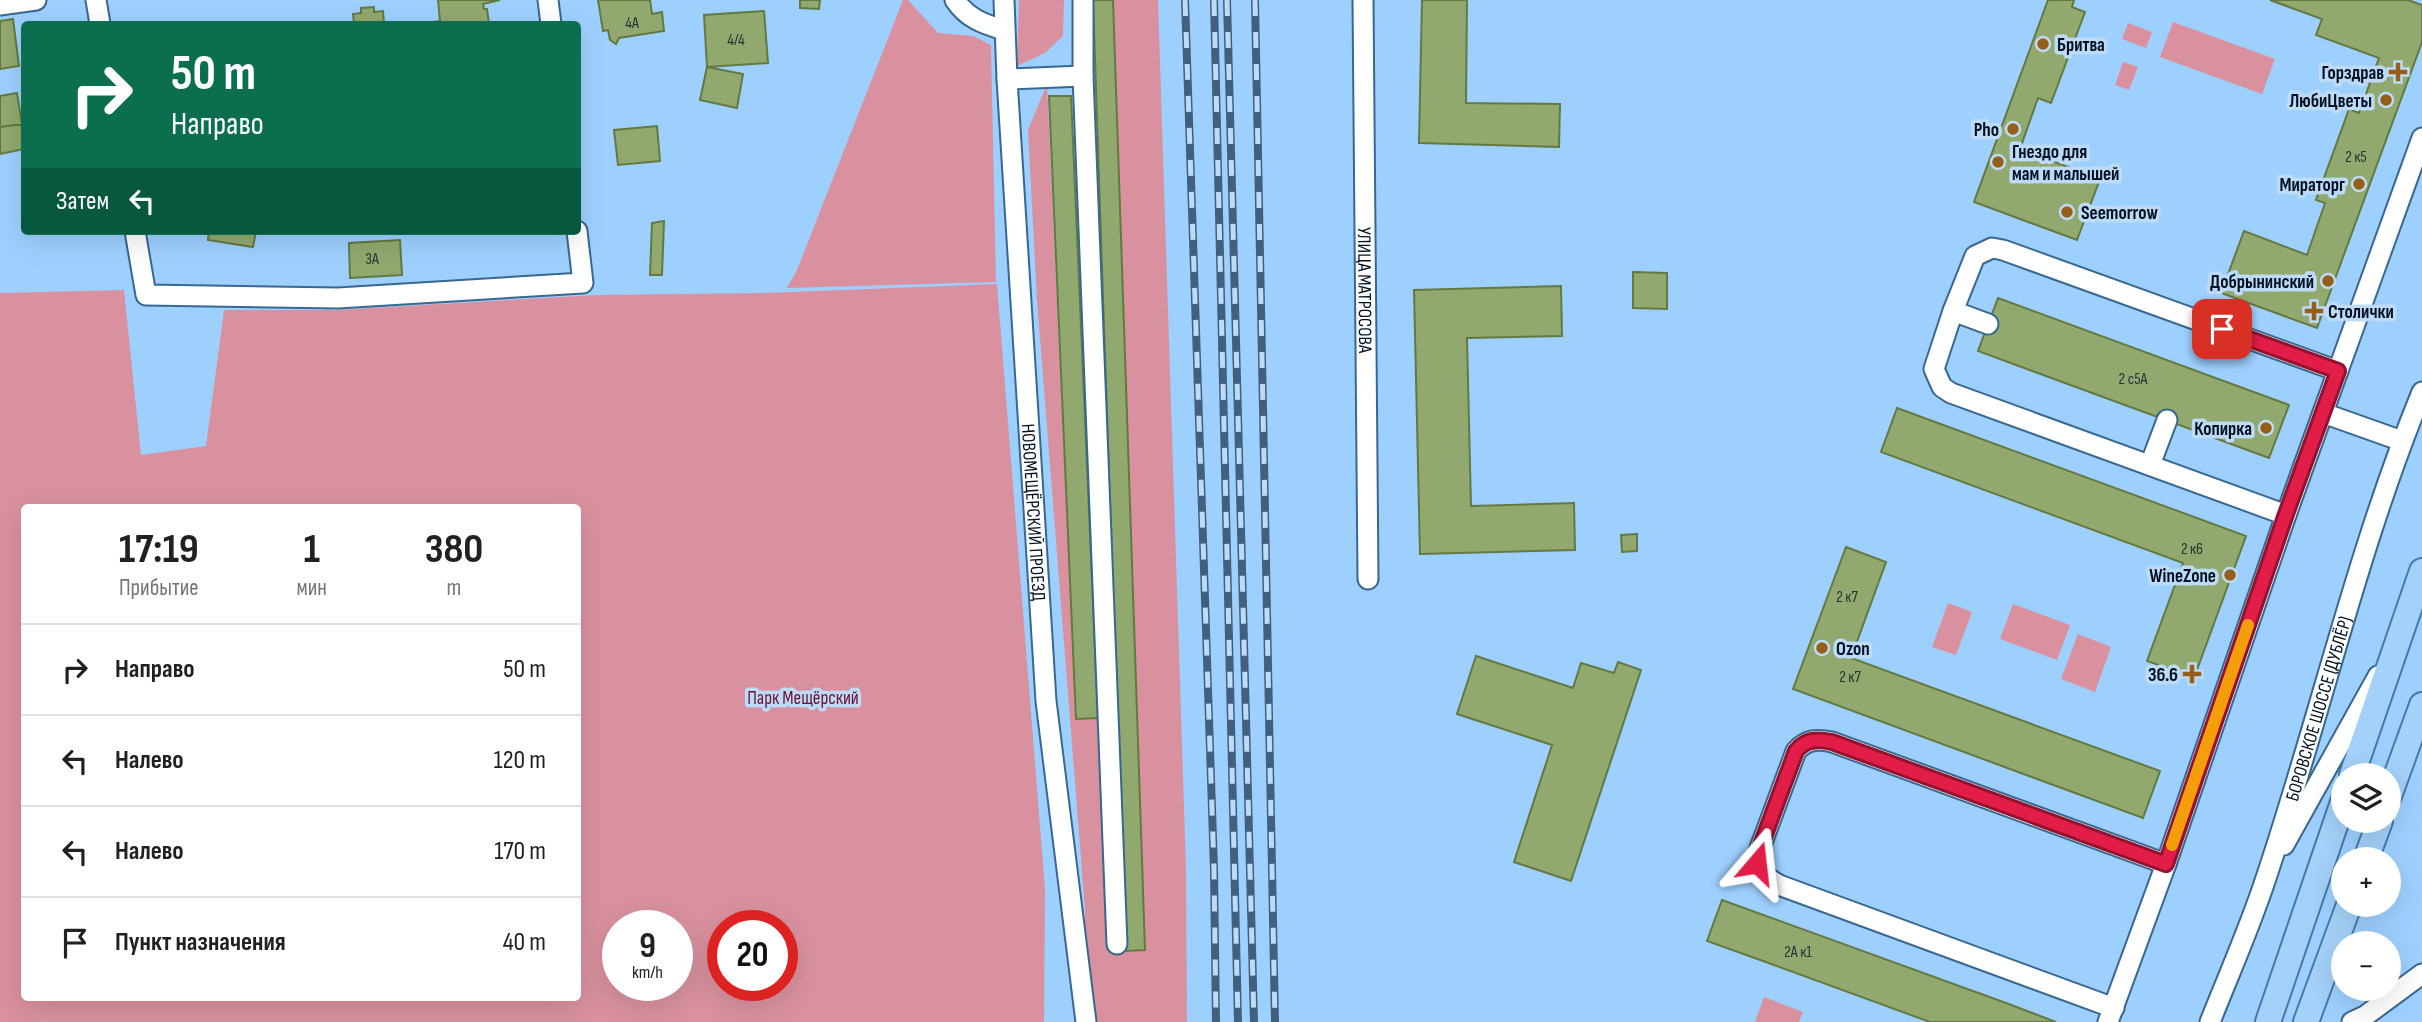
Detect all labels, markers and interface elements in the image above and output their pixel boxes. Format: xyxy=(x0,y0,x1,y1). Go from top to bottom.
house number: 4А xyxy=(625,14,639,33)
house number: 4/4 xyxy=(727,31,745,50)
place label: Бритва xyxy=(2057,34,2105,57)
marker: Бритва xyxy=(2035,36,2051,52)
text: 50 m xyxy=(171,45,256,104)
icon: right xyxy=(56,49,147,140)
place label: Горздрав xyxy=(2321,62,2384,85)
marker: Горздрав xyxy=(2390,64,2406,80)
place label: ЛюбиЦветы xyxy=(2290,90,2372,113)
marker: ЛюбиЦветы xyxy=(2378,92,2394,108)
text: Направо xyxy=(171,105,264,144)
place label: Pho xyxy=(1974,119,1999,142)
marker: Pho xyxy=(2005,121,2021,137)
place label: Гнездо для мам и малышей xyxy=(2012,141,2119,186)
house number: 2 к5 xyxy=(2345,148,2367,167)
marker: Гнездо для мам и малышей xyxy=(1990,154,2006,170)
place label: Мираторг xyxy=(2279,174,2345,197)
marker: Мираторг xyxy=(2351,176,2367,192)
icon: left xyxy=(123,182,161,220)
text: Затем xyxy=(56,186,109,217)
place label: Seemorrow xyxy=(2081,202,2158,225)
marker: Seemorrow xyxy=(2059,204,2075,220)
street label: УЛИЦА МАТРОСОВА xyxy=(1352,227,1376,354)
house number: 3А xyxy=(365,250,379,269)
place label: Добрынинский xyxy=(2210,271,2314,294)
marker: Добрынинский xyxy=(2320,273,2336,289)
pin xyxy=(2192,299,2252,359)
place label: Столички xyxy=(2328,301,2394,324)
marker: Столички xyxy=(2306,303,2322,319)
icon: arrive xyxy=(2203,310,2241,348)
house number: 2 с5А xyxy=(2119,370,2148,389)
place label: Копирка xyxy=(2194,418,2252,441)
marker: Копирка xyxy=(2258,420,2274,436)
street label: НОВОМЕЩЁРСКИЙ ПРОЕЗД xyxy=(1016,423,1050,601)
text: 17:19 xyxy=(119,524,199,575)
text: 1 xyxy=(303,524,320,575)
text: 380 xyxy=(425,524,483,575)
house number: 2 к6 xyxy=(2181,540,2203,559)
place label: WineZone xyxy=(2149,565,2216,588)
marker: WineZone xyxy=(2222,567,2238,583)
text: Прибытие xyxy=(119,574,199,602)
text: мин xyxy=(296,574,327,602)
text: m xyxy=(447,574,461,602)
house number: 2 к7 xyxy=(1836,588,1858,607)
street label: БОРОВСКОЕ ШОССЕ (ДУБЛЁР) xyxy=(2281,614,2357,804)
place label: Ozon xyxy=(1836,638,1870,661)
marker: Ozon xyxy=(1814,640,1830,656)
icon: right xyxy=(56,651,94,689)
text: Направо xyxy=(115,654,194,685)
text: 50 m xyxy=(503,654,546,685)
place label: 36.6 xyxy=(2148,664,2178,687)
marker: 36.6 xyxy=(2184,666,2200,682)
house number: 2 к7 xyxy=(1839,668,1861,687)
park label: Парк Мещёрский xyxy=(747,687,859,710)
icon: left xyxy=(56,742,94,780)
text: Налево xyxy=(115,745,184,776)
text: 120 m xyxy=(493,745,546,776)
map controls xyxy=(2331,763,2401,1001)
button: layers xyxy=(2331,763,2401,833)
position arrow xyxy=(1720,826,1794,900)
icon: left xyxy=(56,833,94,871)
text: Налево xyxy=(115,836,184,867)
text: 170 m xyxy=(494,836,546,867)
button: + xyxy=(2331,847,2401,917)
speed limit sign: 20 xyxy=(707,910,798,1001)
icon: arrive xyxy=(56,924,94,962)
text: 9 xyxy=(639,925,656,968)
text: Пункт назначения xyxy=(115,927,286,958)
text: 40 m xyxy=(503,927,546,958)
button: − xyxy=(2331,931,2401,1001)
house number: 2А к1 xyxy=(1784,943,1812,962)
text: km/h xyxy=(632,962,663,983)

